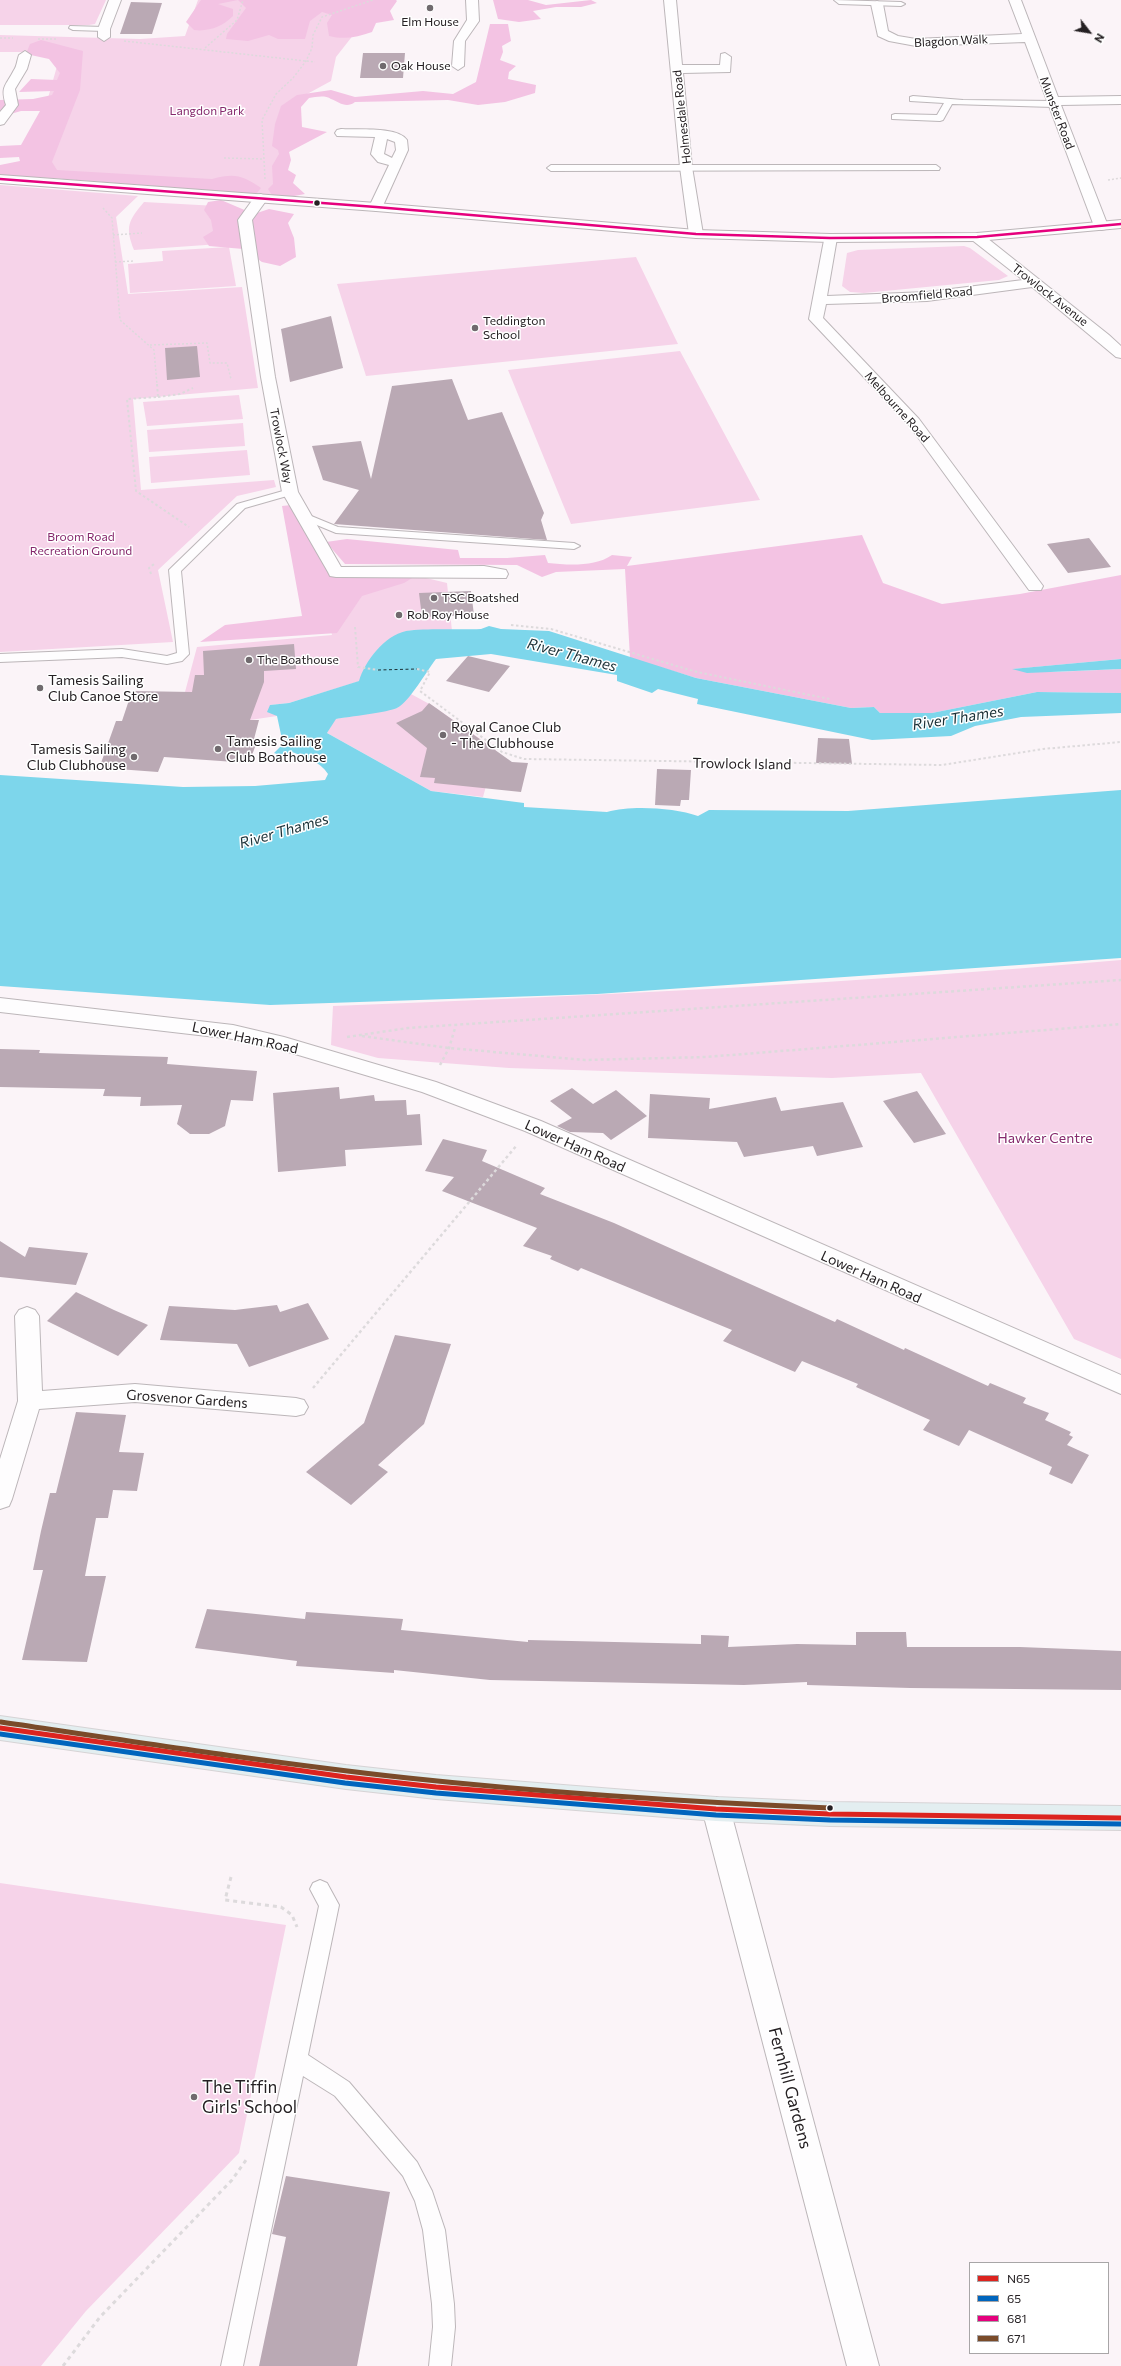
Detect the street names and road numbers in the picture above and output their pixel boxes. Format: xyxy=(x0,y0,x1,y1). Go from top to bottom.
street label: Blagdon Walk xyxy=(914,32,988,50)
street label: Holmesdale Road xyxy=(670,69,694,165)
street label: Munster Road xyxy=(1037,75,1077,151)
street label: Trowlock Avenue xyxy=(1009,261,1091,329)
street label: Broomfield Road xyxy=(881,284,973,306)
street label: Melbourne Road xyxy=(861,369,933,445)
street label: Trowlock Way xyxy=(267,407,295,485)
street label: Trowlock Island xyxy=(692,755,792,773)
street label: Lower Ham Road xyxy=(190,1019,300,1057)
street label: Lower Ham Road xyxy=(522,1116,628,1176)
street label: Lower Ham Road xyxy=(818,1247,924,1307)
street label: Grosvenor Gardens xyxy=(126,1386,248,1412)
street label: Fernhill Gardens xyxy=(764,2025,816,2151)

